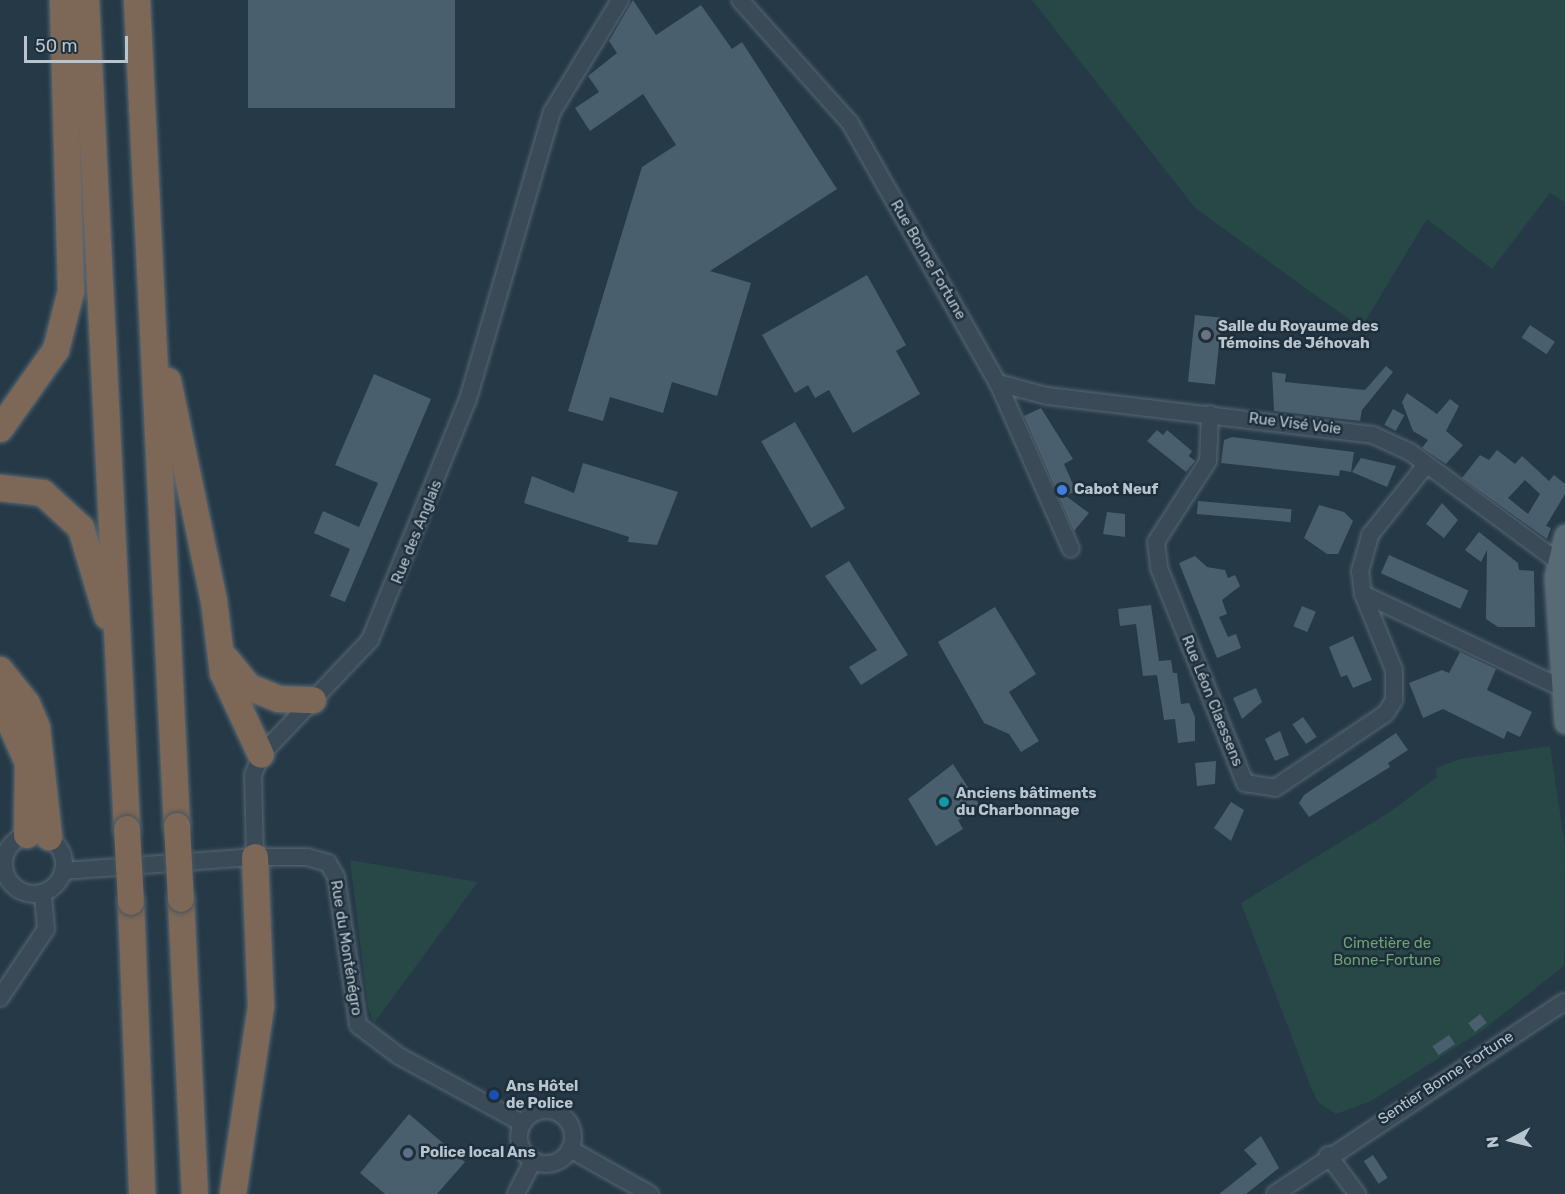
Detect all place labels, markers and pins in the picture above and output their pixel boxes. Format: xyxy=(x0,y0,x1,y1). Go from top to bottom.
place label: Salle du Royaume des Témoins de Jéhovah xyxy=(1218,317,1378,352)
marker: Salle du Royaume des Témoins de Jéhovah xyxy=(1199,328,1213,342)
place label: Cabot Neuf xyxy=(1074,481,1158,499)
marker: Cabot Neuf xyxy=(1055,483,1069,497)
place label: Anciens bâtiments du Charbonnage xyxy=(956,784,1097,819)
marker: Anciens bâtiments du Charbonnage xyxy=(937,795,951,809)
place label: Ans Hôtel de Police xyxy=(506,1077,578,1112)
marker: Ans Hôtel de Police xyxy=(487,1088,501,1102)
place label: Police local Ans xyxy=(420,1144,536,1162)
marker: Police local Ans xyxy=(401,1146,415,1160)

